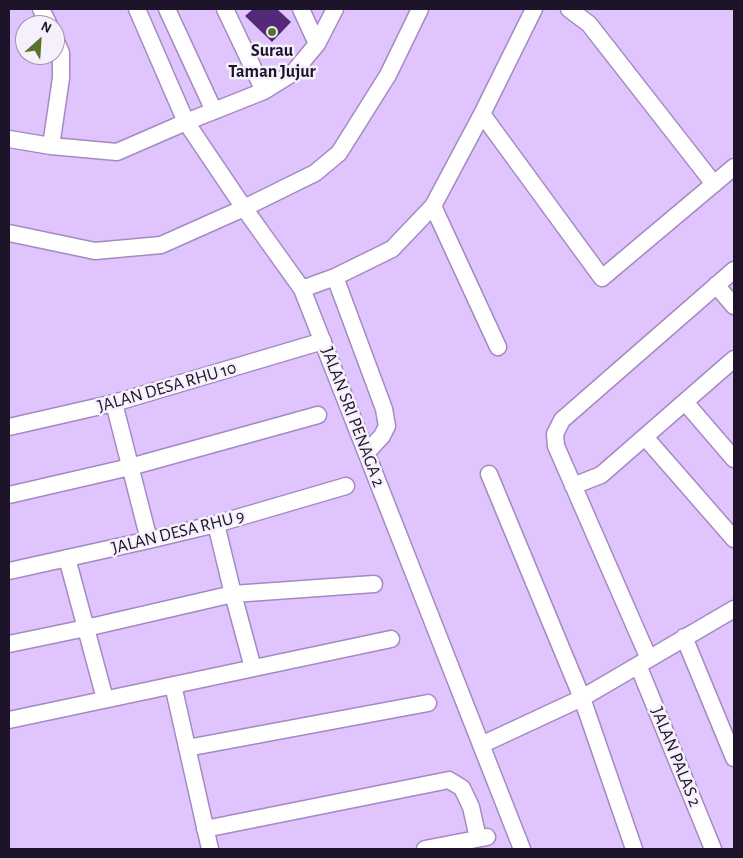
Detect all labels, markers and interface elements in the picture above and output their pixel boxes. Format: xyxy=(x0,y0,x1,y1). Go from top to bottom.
north arrow xyxy=(15,15,65,65)
text: N xyxy=(39,19,54,36)
marker: Surau Taman Jujur xyxy=(266,26,278,38)
place label: Surau Taman Jujur xyxy=(228,40,316,82)
street label: JALAN SRI PENAGA 2 xyxy=(316,344,390,490)
street label: JALAN DESA RHU 10 xyxy=(95,357,239,417)
street label: JALAN DESA RHU 9 xyxy=(109,505,247,559)
street label: JALAN PALAS 2 xyxy=(646,704,706,810)

